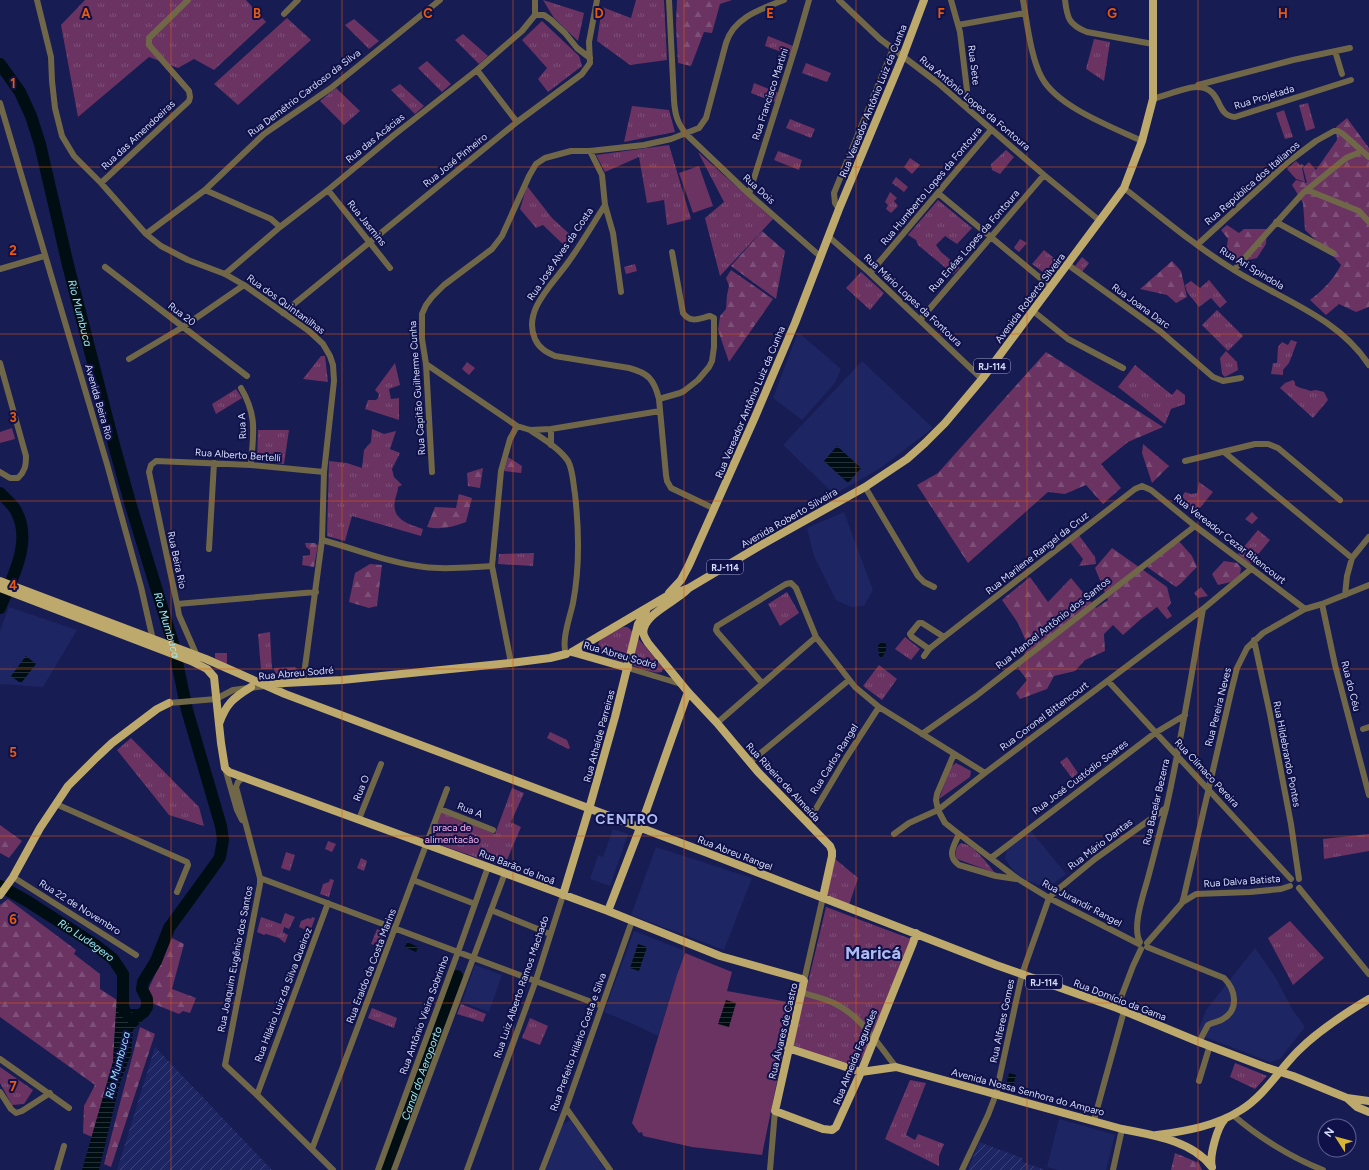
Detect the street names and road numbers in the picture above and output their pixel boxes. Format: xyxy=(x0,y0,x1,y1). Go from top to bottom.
street label: Rua Vereador Antônio Luiz da Cunha xyxy=(836,23,910,179)
street label: Rua Sete xyxy=(965,44,983,86)
street label: Rua Demétrio Cardoso da Silva xyxy=(245,46,363,140)
street label: Rua Francisco Martini xyxy=(749,46,791,142)
street label: Rua Antônio Lopes da Fontoura xyxy=(917,53,1033,153)
street label: Rua Projetada xyxy=(1232,82,1296,112)
street label: Rua das Amendoeiras xyxy=(98,97,178,173)
street label: Rua das Acácias xyxy=(343,110,407,166)
street label: Rua Humberto Lopes da Fontoura xyxy=(877,124,985,248)
street label: Rua José Pinheiro xyxy=(420,130,490,190)
street label: Rua República dos Italianos xyxy=(1202,138,1303,228)
street label: Rua Dois xyxy=(740,171,778,207)
street label: Rua Enéas Lopes da Fontoura xyxy=(926,187,1022,295)
street label: Rua Jasmins xyxy=(345,197,390,249)
street label: Rua José Alves da Costa xyxy=(524,205,596,303)
street label: Rua Ari Spindola xyxy=(1217,244,1287,292)
street label: Avenida Roberto Silveira xyxy=(992,250,1068,346)
street label: Rua Mário Lopes da Fontoura xyxy=(861,251,965,349)
street label: Rua dos Quintanilhas xyxy=(244,271,328,337)
street label: Rua Joana Darc xyxy=(1109,280,1173,332)
street label: Rua 20 xyxy=(166,299,198,329)
street label: Rua Capitão Guilherme Cunha xyxy=(406,320,428,456)
street label: Rua Vereador Antônio Luiz da Cunha xyxy=(712,324,788,480)
road number: RJ-114 xyxy=(974,359,1010,373)
street label: Avenida Beira Rio xyxy=(82,363,116,441)
street label: Rua A xyxy=(235,412,249,439)
street label: Rua Alberto Bertelli xyxy=(195,446,281,464)
street label: Avenida Roberto Silveira xyxy=(738,485,840,551)
street label: Rua Vereador Cezar Bitencourt xyxy=(1171,491,1289,587)
street label: Rua Marilene Rangel da Cruz xyxy=(983,509,1091,597)
street label: Rua Beira Rio xyxy=(165,530,189,590)
road number: RJ-114 xyxy=(707,560,743,574)
street label: Rua Manoel Antônio dos Santos xyxy=(993,574,1113,672)
street label: Rua Abreu Sodré xyxy=(582,638,659,672)
street label: Rua do Céu xyxy=(1338,659,1364,713)
street label: Rua Abreu Sodré xyxy=(258,663,335,683)
street label: Rua Pereira Neves xyxy=(1202,666,1234,748)
street label: Rua Coronel Bittencourt xyxy=(997,678,1091,754)
street label: Rua Athaíde Parreiras xyxy=(580,688,618,784)
street label: Rua Hildebrando Pontes xyxy=(1270,700,1304,808)
street label: Rua Carlos Rangel xyxy=(807,721,861,797)
street label: Rua José Custódio Soares xyxy=(1029,736,1131,817)
street label: Rua Clímaco Pereira xyxy=(1172,736,1242,810)
street label: Rua Ribeiro de Almeida xyxy=(743,740,823,824)
street label: Rua Bacelar Bezerra xyxy=(1140,757,1172,847)
street label: Rua O xyxy=(350,773,372,803)
street label: Rua A xyxy=(455,799,485,821)
street label: Rua Mário Dantas xyxy=(1065,815,1135,873)
street label: Rua Abreu Rangel xyxy=(696,833,774,873)
street label: Rua Barão de Inoã xyxy=(477,847,557,887)
street label: Rua Dalva Batista xyxy=(1203,872,1281,890)
street label: Rua 22 de Novembro xyxy=(37,876,124,938)
street label: Rua Jurandir Rangel xyxy=(1040,876,1124,930)
street label: Rua Joaquim Eugênio dos Santos xyxy=(214,884,256,1033)
street label: Rua Eraldo da Costa Marins xyxy=(343,906,399,1025)
street label: Rua Luiz Alberto Ramos Machado xyxy=(490,914,552,1060)
street label: Rua Hilário Luiz da Silva Queiroz xyxy=(251,926,315,1064)
street label: Rua Antônio Vieira Sobrinho xyxy=(396,953,452,1076)
street label: Rua Prefeito Hilário Costa e Silva xyxy=(547,971,609,1113)
road number: RJ-114 xyxy=(1026,975,1062,989)
street label: Rua Domício da Gama xyxy=(1072,976,1168,1024)
street label: Rua Alferes Gomes xyxy=(987,978,1017,1064)
street label: Rua Álvares de Castro xyxy=(766,981,800,1080)
street label: Rua Almeida Fagundes xyxy=(830,1007,880,1107)
street label: Avenida Nossa Senhora do Amparo xyxy=(950,1065,1106,1119)

